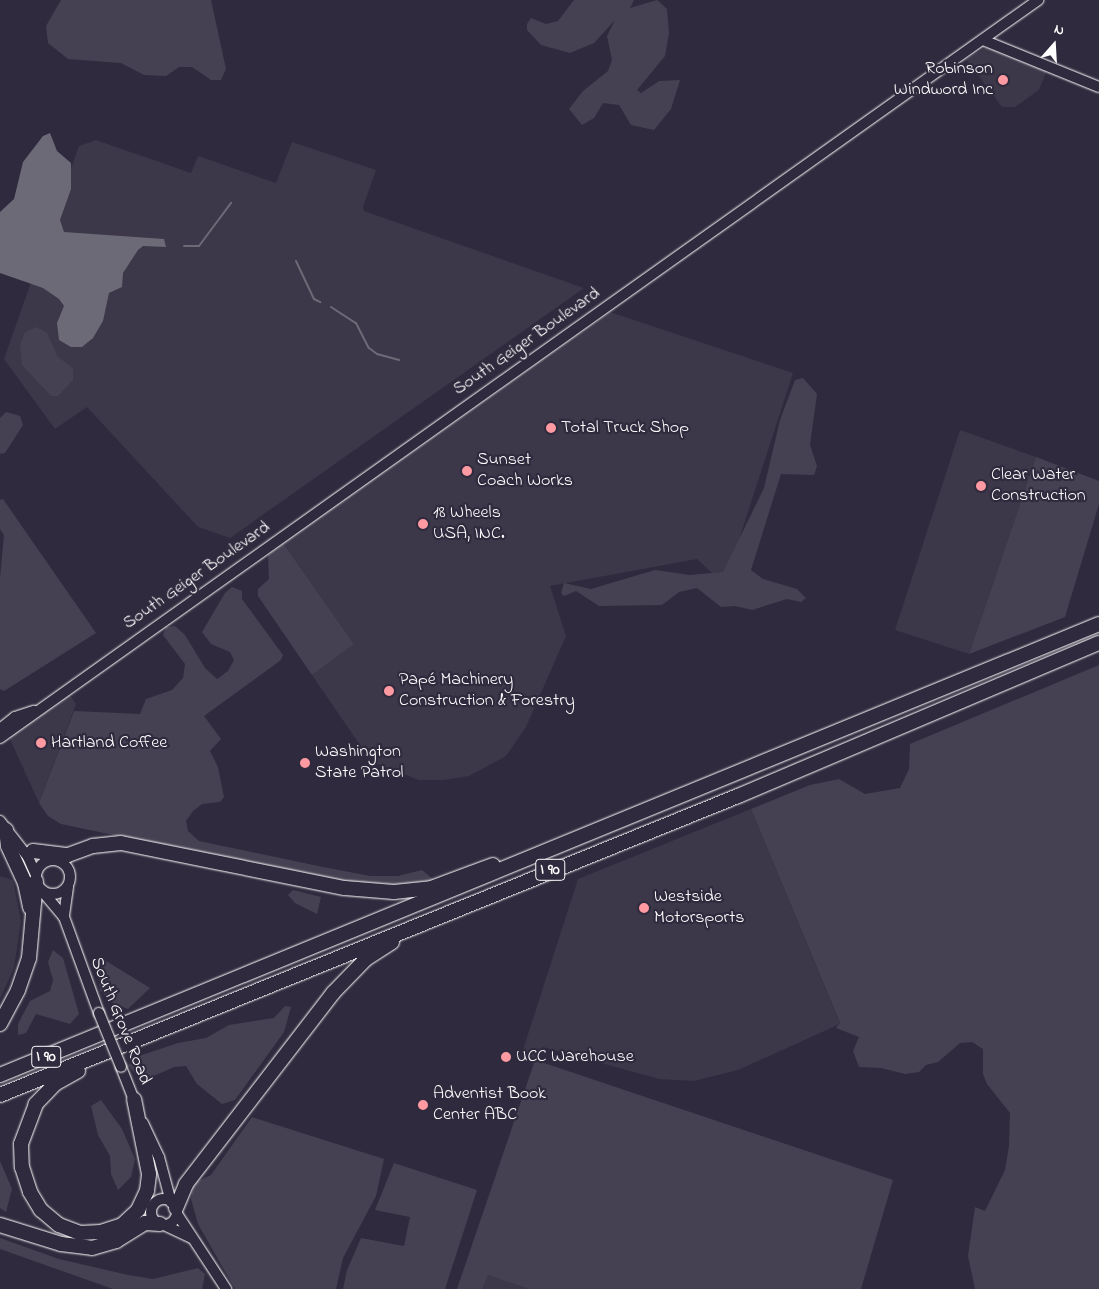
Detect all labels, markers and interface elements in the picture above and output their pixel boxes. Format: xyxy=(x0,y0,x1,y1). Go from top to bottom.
text: N xyxy=(1051,19,1067,42)
north arrow xyxy=(1029,20,1079,70)
place label: Robinson Windword Inc xyxy=(894,59,993,102)
marker: Robinson Windword Inc xyxy=(997,74,1009,86)
street label: South Geiger Boulevard xyxy=(449,283,605,401)
place label: Total Truck Shop xyxy=(561,417,689,439)
marker: Total Truck Shop xyxy=(545,422,557,434)
place label: Sunset Coach Works xyxy=(477,450,573,492)
marker: Sunset Coach Works xyxy=(461,465,473,477)
place label: Clear Water Construction xyxy=(991,465,1086,508)
marker: Clear Water Construction xyxy=(975,480,987,492)
place label: 18 Wheels USA, INC. xyxy=(433,503,505,546)
street label: South Geiger Boulevard xyxy=(119,517,275,635)
marker: 18 Wheels USA, INC. xyxy=(417,518,429,530)
place label: Papé Machinery Construction & Forestry xyxy=(399,670,575,712)
marker: Papé Machinery Construction & Forestry xyxy=(383,685,395,697)
place label: Hartland Coffee xyxy=(51,732,167,754)
marker: Hartland Coffee xyxy=(35,737,47,749)
place label: Washington State Patrol xyxy=(315,742,403,784)
marker: Washington State Patrol xyxy=(299,757,311,769)
road number: I 90 xyxy=(535,856,565,884)
place label: Westside Motorsports xyxy=(654,887,744,930)
marker: Westside Motorsports xyxy=(638,902,650,914)
street label: South Grove Road xyxy=(85,954,155,1088)
road number: I 90 xyxy=(31,1044,61,1070)
place label: UCC Warehouse xyxy=(516,1046,634,1068)
marker: UCC Warehouse xyxy=(500,1051,512,1063)
place label: Adventist Book Center ABC xyxy=(433,1084,546,1126)
marker: Adventist Book Center ABC xyxy=(417,1099,429,1111)

